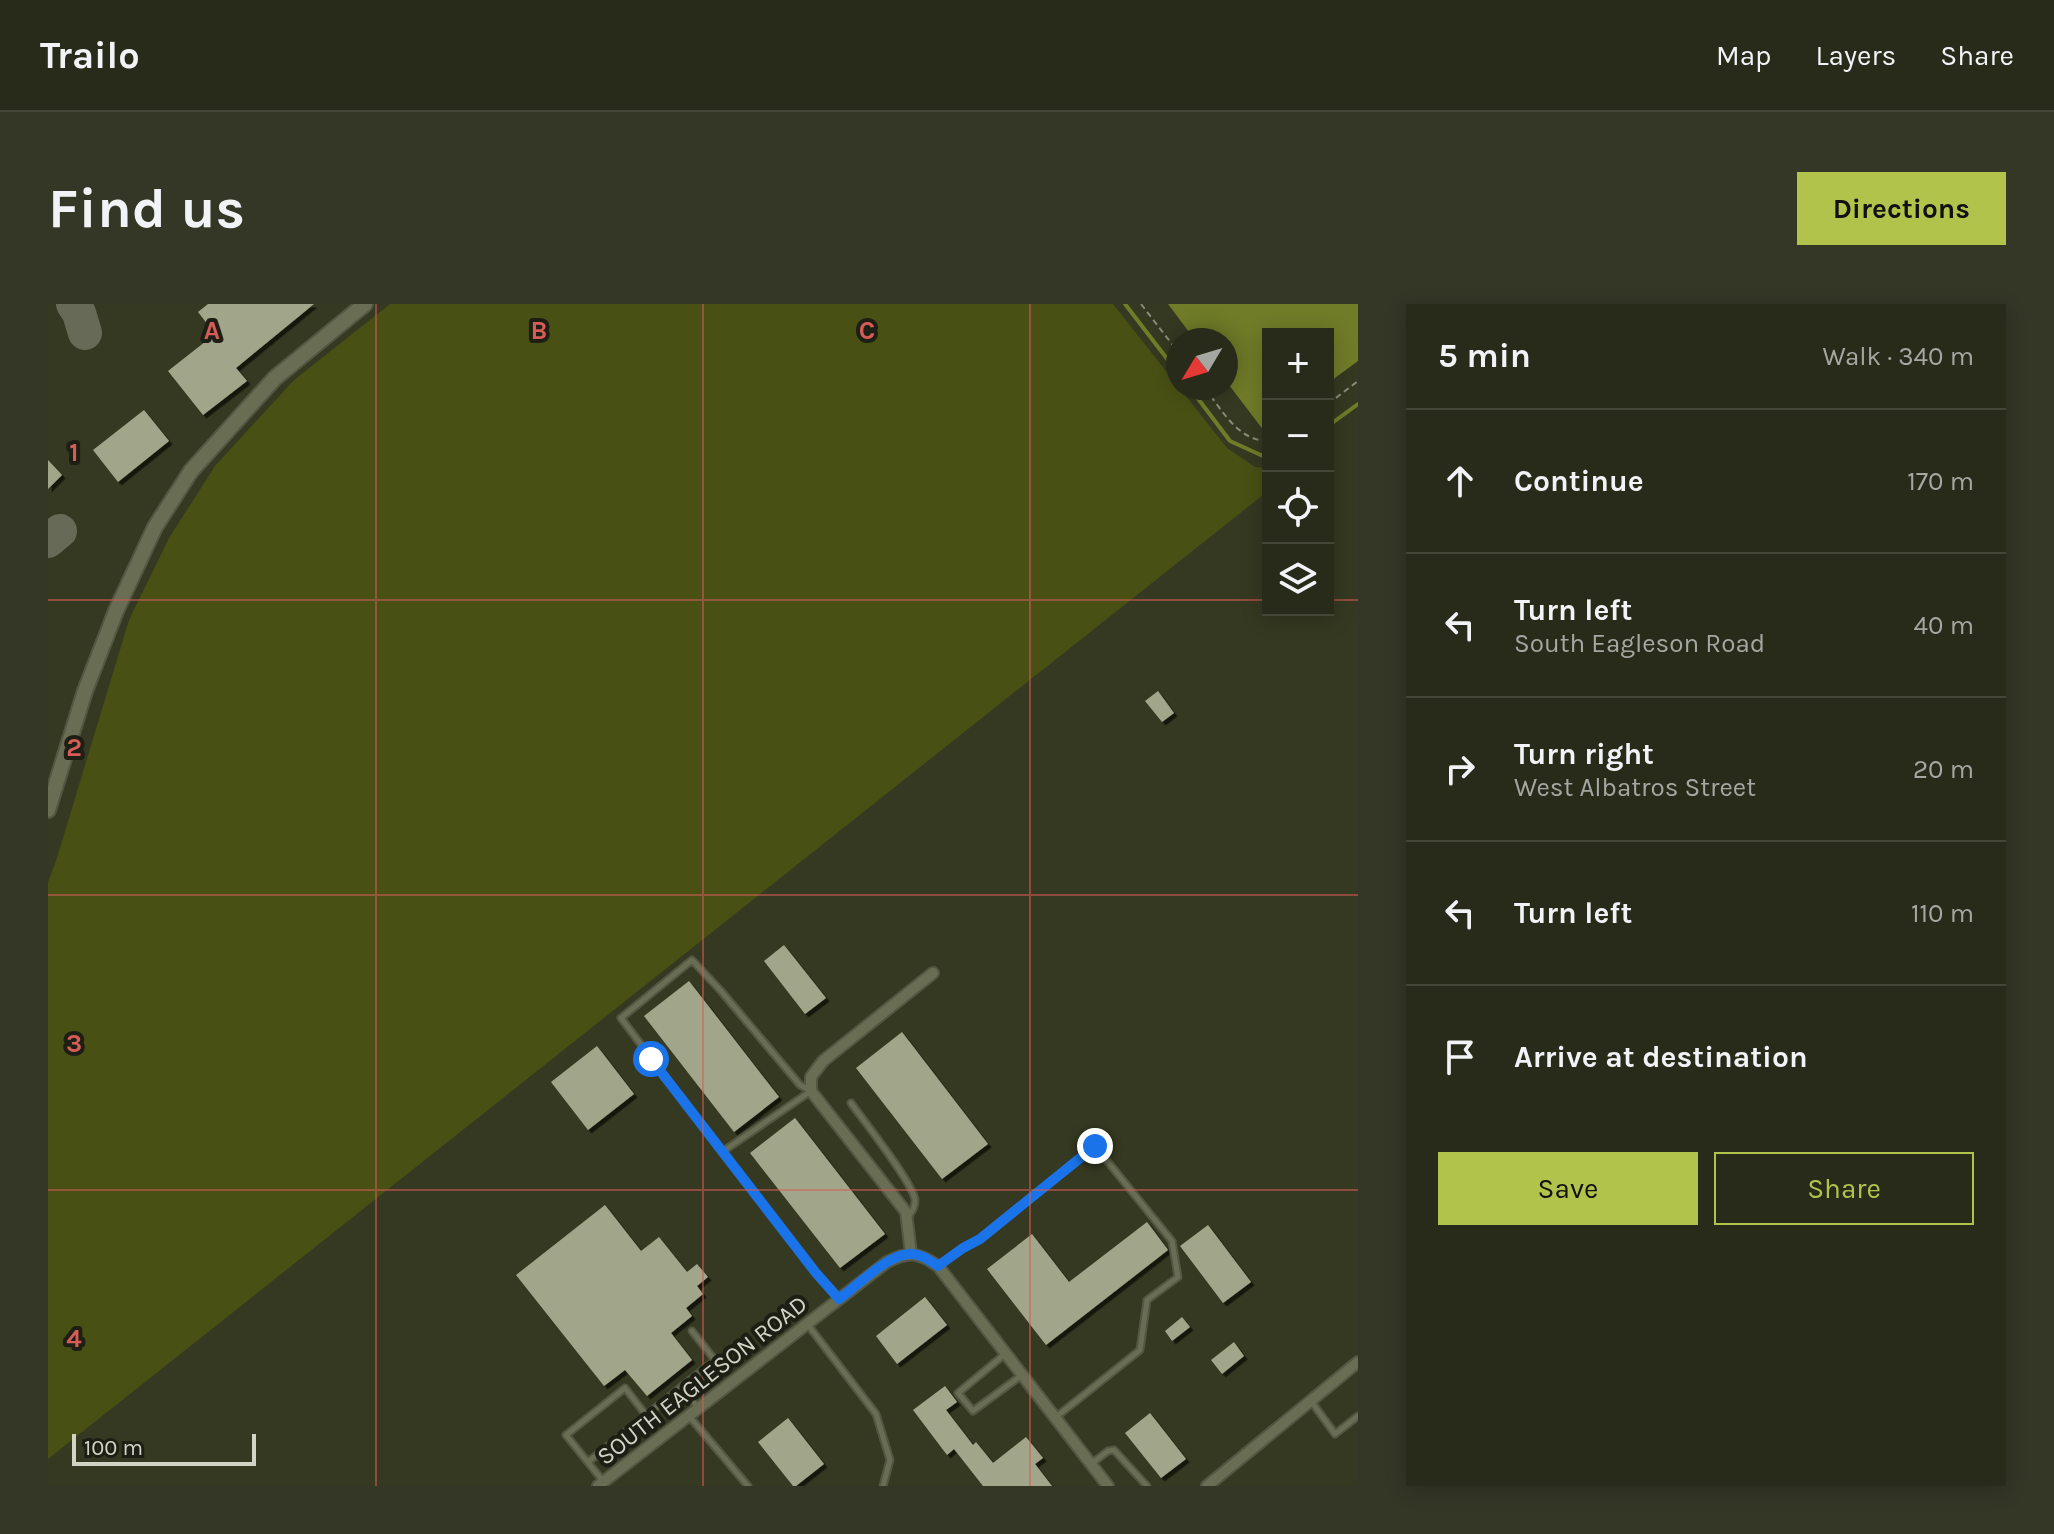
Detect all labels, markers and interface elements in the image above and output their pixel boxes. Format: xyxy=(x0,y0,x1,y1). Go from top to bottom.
text: Trailo xyxy=(40,33,140,78)
text: Map xyxy=(1716,39,1771,72)
text: Layers xyxy=(1815,39,1896,72)
text: Share xyxy=(1940,39,2014,72)
button: Directions xyxy=(1797,172,2006,245)
text: Find us xyxy=(48,176,245,241)
text: A xyxy=(204,315,220,346)
text: B xyxy=(531,315,547,346)
text: C xyxy=(859,315,875,346)
north arrow xyxy=(1166,328,1238,400)
map controls xyxy=(1262,328,1334,616)
button: + xyxy=(1262,328,1334,400)
text: 5 min xyxy=(1438,336,1531,376)
text: Walk · 340 m xyxy=(1823,341,1974,372)
button: − xyxy=(1262,400,1334,472)
text: 1 xyxy=(69,437,79,468)
icon: ahead xyxy=(1438,459,1482,503)
text: Continue xyxy=(1514,463,1644,499)
text: 170 m xyxy=(1907,466,1974,497)
button: locate xyxy=(1262,472,1334,544)
button: layers xyxy=(1262,544,1334,616)
text: Turn left xyxy=(1514,592,1632,628)
icon: left xyxy=(1438,603,1482,647)
text: 40 m xyxy=(1914,610,1974,641)
text: South Eagleson Road xyxy=(1514,628,1765,659)
text: 2 xyxy=(66,732,82,763)
text: Turn right xyxy=(1514,736,1654,772)
icon: right xyxy=(1438,747,1482,791)
text: 20 m xyxy=(1913,754,1974,785)
text: West Albatros Street xyxy=(1514,772,1756,803)
icon: left xyxy=(1438,891,1482,935)
text: Turn left xyxy=(1514,895,1632,931)
text: 110 m xyxy=(1911,898,1974,929)
text: 3 xyxy=(66,1028,82,1059)
icon: arrive xyxy=(1438,1035,1482,1079)
text: Arrive at destination xyxy=(1514,1039,1808,1075)
route start xyxy=(633,1041,669,1077)
route end xyxy=(1077,1128,1113,1164)
button: Save xyxy=(1438,1152,1698,1225)
button: Share xyxy=(1714,1152,1974,1225)
street label: SOUTH EAGLESON ROAD xyxy=(591,1289,813,1471)
text: 4 xyxy=(66,1323,82,1354)
scale bar xyxy=(72,1430,256,1466)
text: 100 m xyxy=(84,1435,143,1461)

